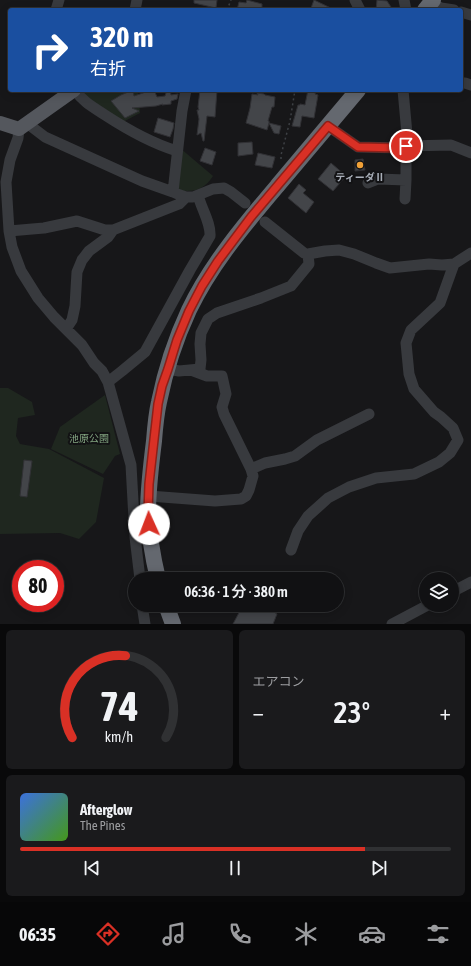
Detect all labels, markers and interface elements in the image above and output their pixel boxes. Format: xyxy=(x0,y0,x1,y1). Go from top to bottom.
text: 320 m xyxy=(90,21,153,53)
icon: right xyxy=(24,24,76,76)
text: 右折 xyxy=(90,58,126,79)
pin xyxy=(389,129,423,163)
icon: arrive xyxy=(395,135,417,157)
marker: ティーダⅡ xyxy=(355,160,365,170)
place label: ティーダⅡ xyxy=(335,172,385,183)
park label: 池原公園 xyxy=(69,433,109,444)
position arrow xyxy=(128,503,170,545)
speed limit sign: 80 xyxy=(12,560,64,612)
map controls xyxy=(419,572,459,612)
button: layers xyxy=(419,572,459,612)
text: 06:36 · 1 分 · 380 m xyxy=(184,583,288,600)
text: エアコン xyxy=(253,674,305,689)
text: 74 xyxy=(100,681,139,729)
text: 23° xyxy=(334,695,370,729)
text: − xyxy=(253,699,264,725)
text: + xyxy=(440,699,451,725)
text: km/h xyxy=(105,728,133,744)
text: Afterglow xyxy=(80,801,133,818)
text: The Pines xyxy=(80,818,125,833)
icon: previous xyxy=(81,857,103,879)
icon: pause xyxy=(224,857,246,879)
icon: next xyxy=(368,857,390,879)
icon: directions xyxy=(94,920,122,948)
icon: music xyxy=(160,920,188,948)
icon: phone xyxy=(226,920,254,948)
icon: climate xyxy=(292,920,320,948)
icon: car xyxy=(358,920,386,948)
icon: filters xyxy=(424,920,452,948)
text: 06:35 xyxy=(19,924,56,945)

